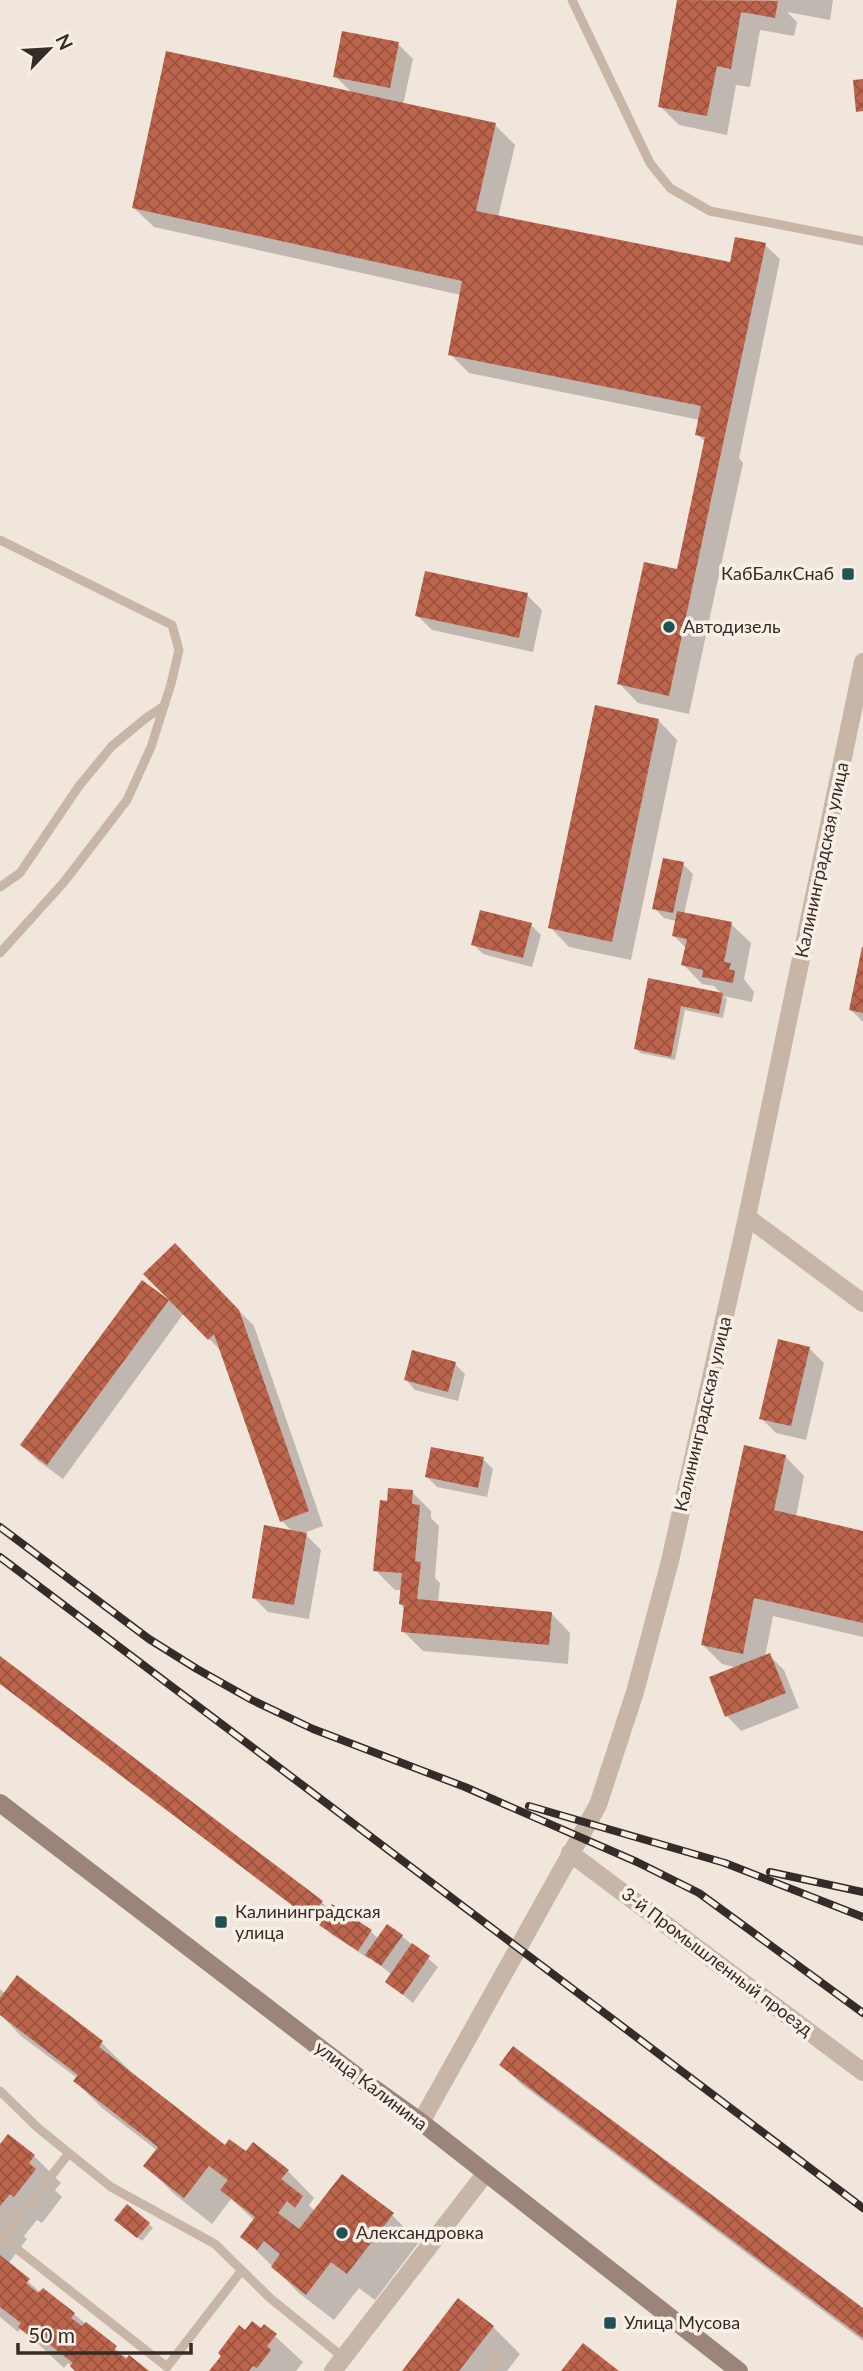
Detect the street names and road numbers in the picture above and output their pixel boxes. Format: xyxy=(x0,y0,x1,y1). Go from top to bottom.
street label: Калининградская улица xyxy=(790,760,853,960)
street label: Калининградская улица xyxy=(669,1314,735,1513)
street label: 3-й Промышленный проезд xyxy=(618,1882,817,2040)
street label: улица Калинина xyxy=(311,2036,432,2135)

